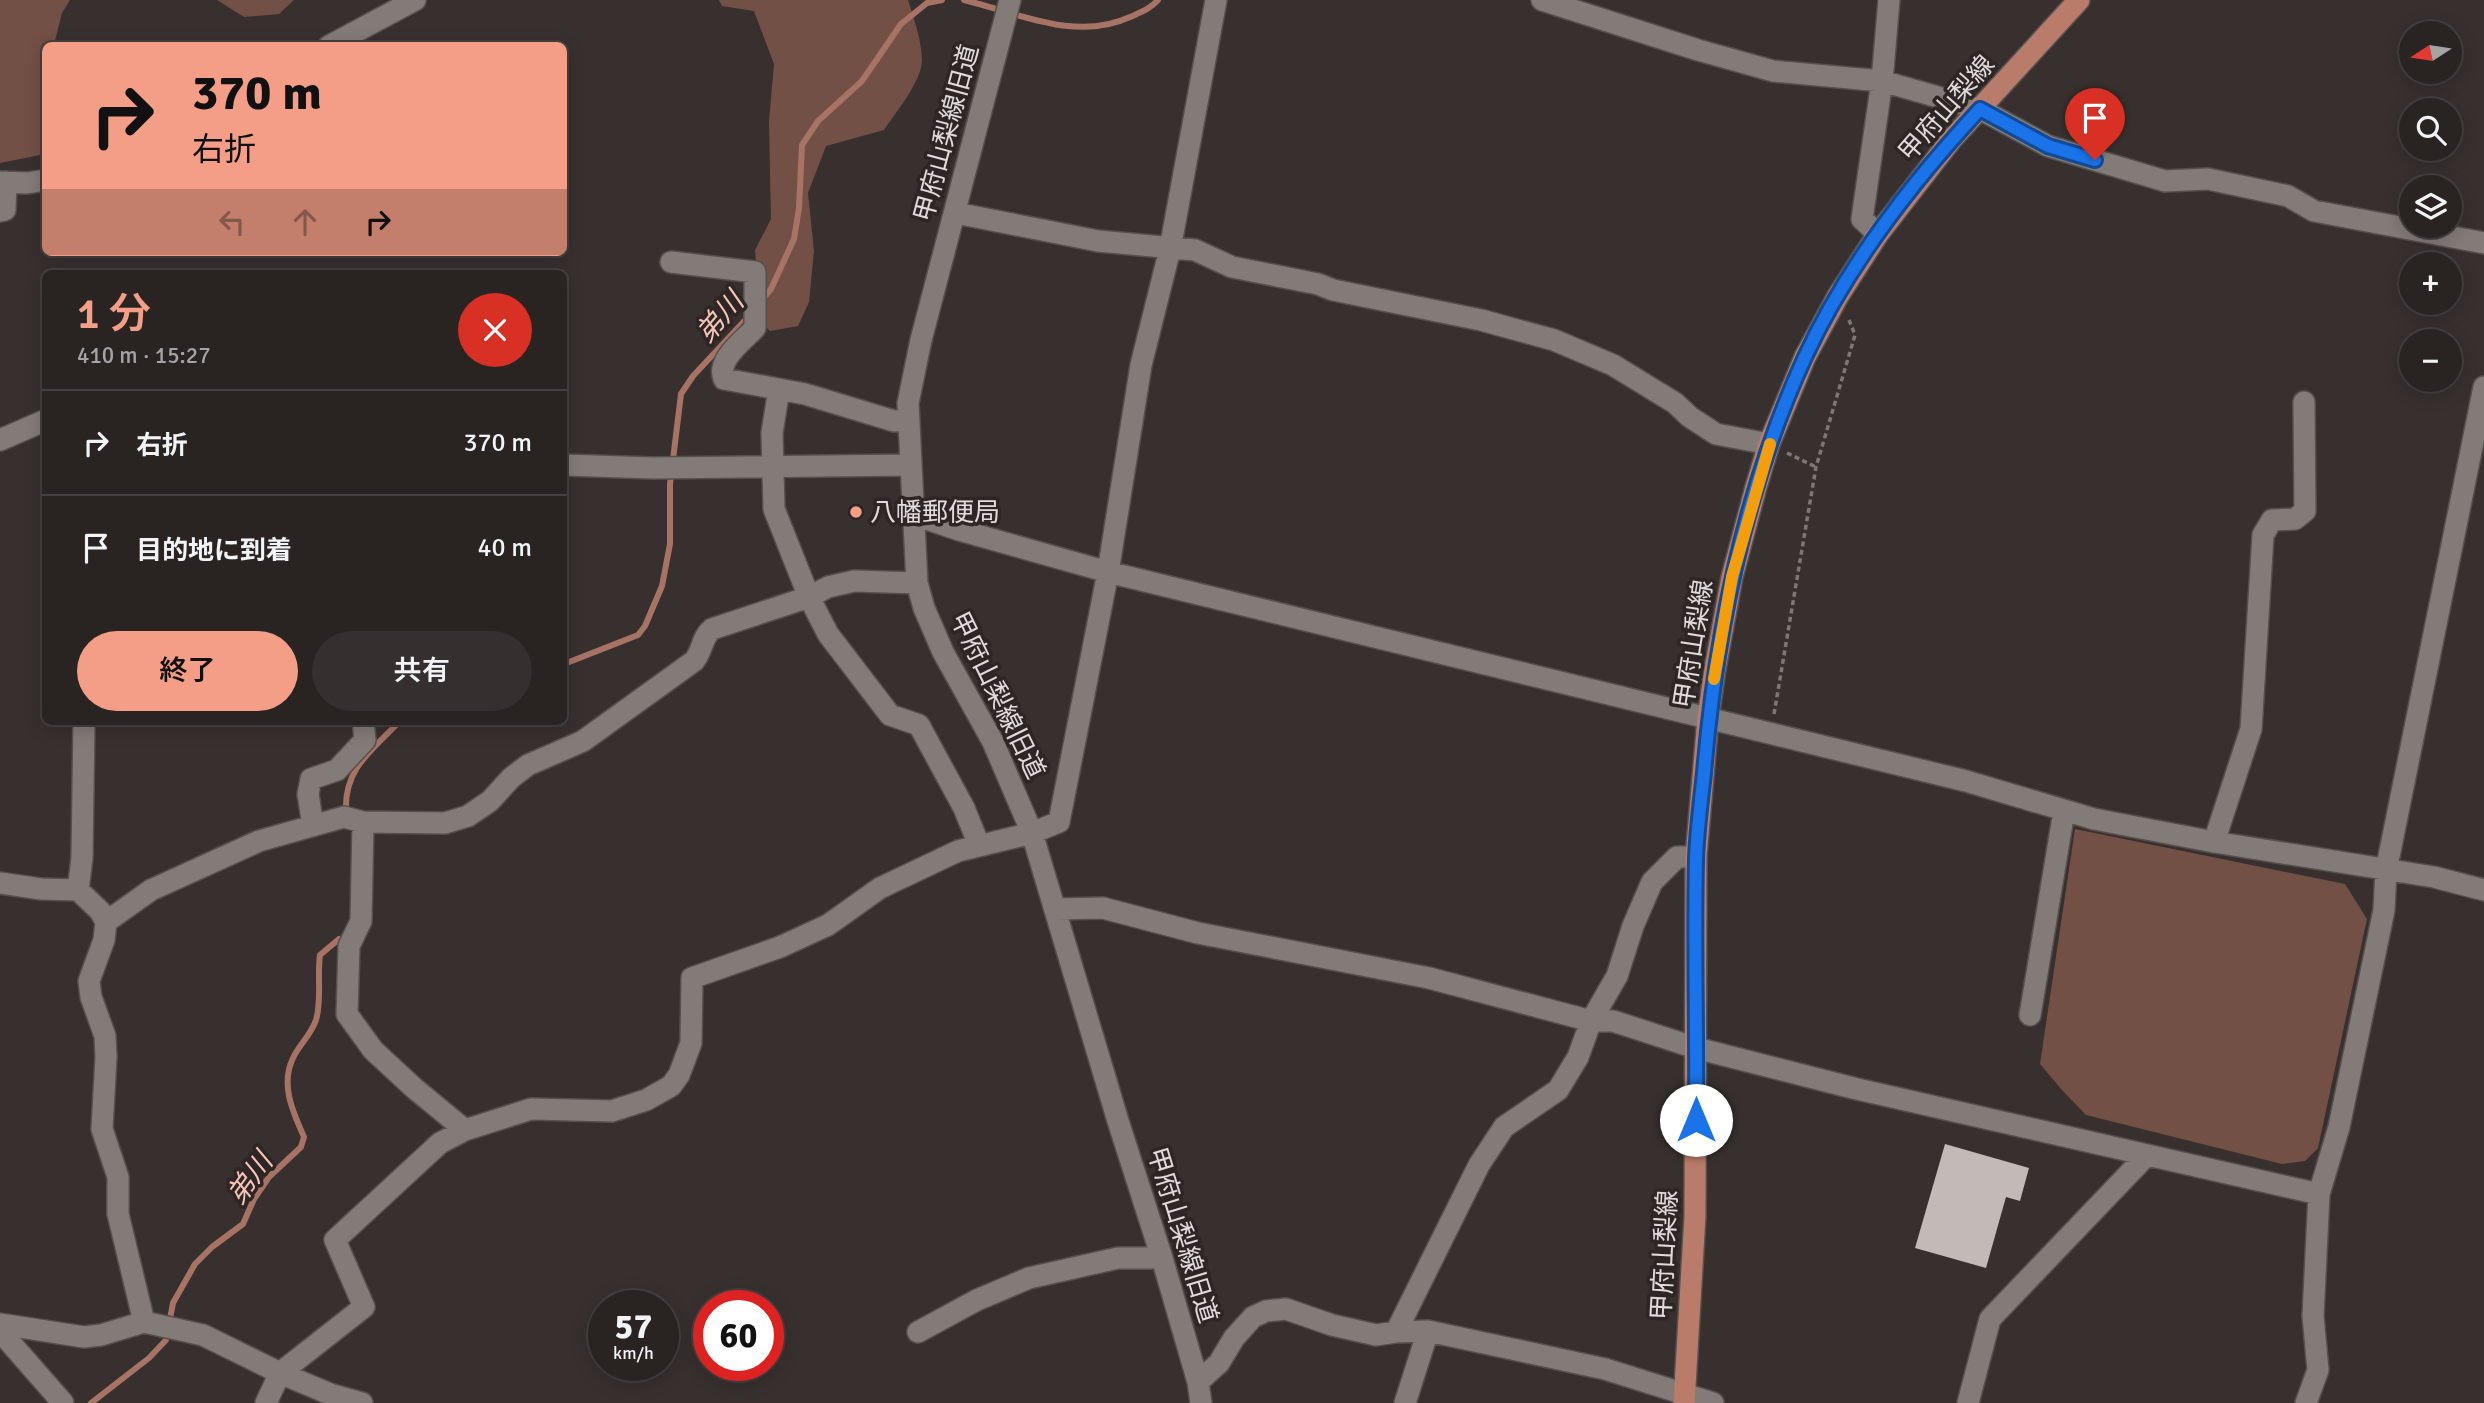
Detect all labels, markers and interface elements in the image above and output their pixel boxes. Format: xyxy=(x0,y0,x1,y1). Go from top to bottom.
north arrow xyxy=(2399,21,2462,84)
map controls xyxy=(2399,21,2462,392)
street label: 甲府山梨線旧道 xyxy=(908,41,986,225)
street label: 甲府山梨線 xyxy=(1892,49,2001,168)
text: 370 m xyxy=(192,63,322,123)
icon: right xyxy=(77,70,168,161)
pin xyxy=(2065,88,2125,160)
button: search xyxy=(2399,98,2462,161)
icon: arrive xyxy=(2076,99,2114,137)
text: 右折 xyxy=(192,130,256,169)
button: layers xyxy=(2399,175,2462,238)
icon: left xyxy=(213,203,251,241)
icon: ahead xyxy=(286,203,324,241)
icon: right xyxy=(359,203,397,241)
button: + xyxy=(2399,252,2462,315)
water label: 弟川 xyxy=(689,283,753,350)
text: 1 分 xyxy=(77,289,151,340)
button: close xyxy=(458,293,532,367)
button: − xyxy=(2399,329,2462,392)
text: 410 m · 15:27 xyxy=(77,341,211,370)
icon: right xyxy=(77,424,115,462)
text: 370 m xyxy=(463,427,532,459)
text: 右折 xyxy=(136,430,188,462)
place label: 八幡郵便局 xyxy=(870,497,1000,529)
marker: 八幡郵便局 xyxy=(848,504,864,520)
icon: arrive xyxy=(77,529,115,567)
text: 40 m xyxy=(477,532,532,564)
text: 目的地に到着 xyxy=(136,535,292,567)
street label: 甲府山梨線 xyxy=(1668,577,1720,711)
street label: 甲府山梨線旧道 xyxy=(943,607,1051,784)
button: 終了 xyxy=(77,631,298,711)
button: 共有 xyxy=(312,631,532,711)
position arrow xyxy=(1659,1083,1733,1157)
water label: 弟川 xyxy=(220,1144,282,1211)
street label: 甲府山梨線旧道 xyxy=(1140,1144,1224,1327)
street label: 甲府山梨線 xyxy=(1646,1189,1684,1321)
speed limit sign: 60 xyxy=(693,1290,784,1381)
text: 57 xyxy=(615,1305,652,1348)
text: km/h xyxy=(613,1342,654,1364)

